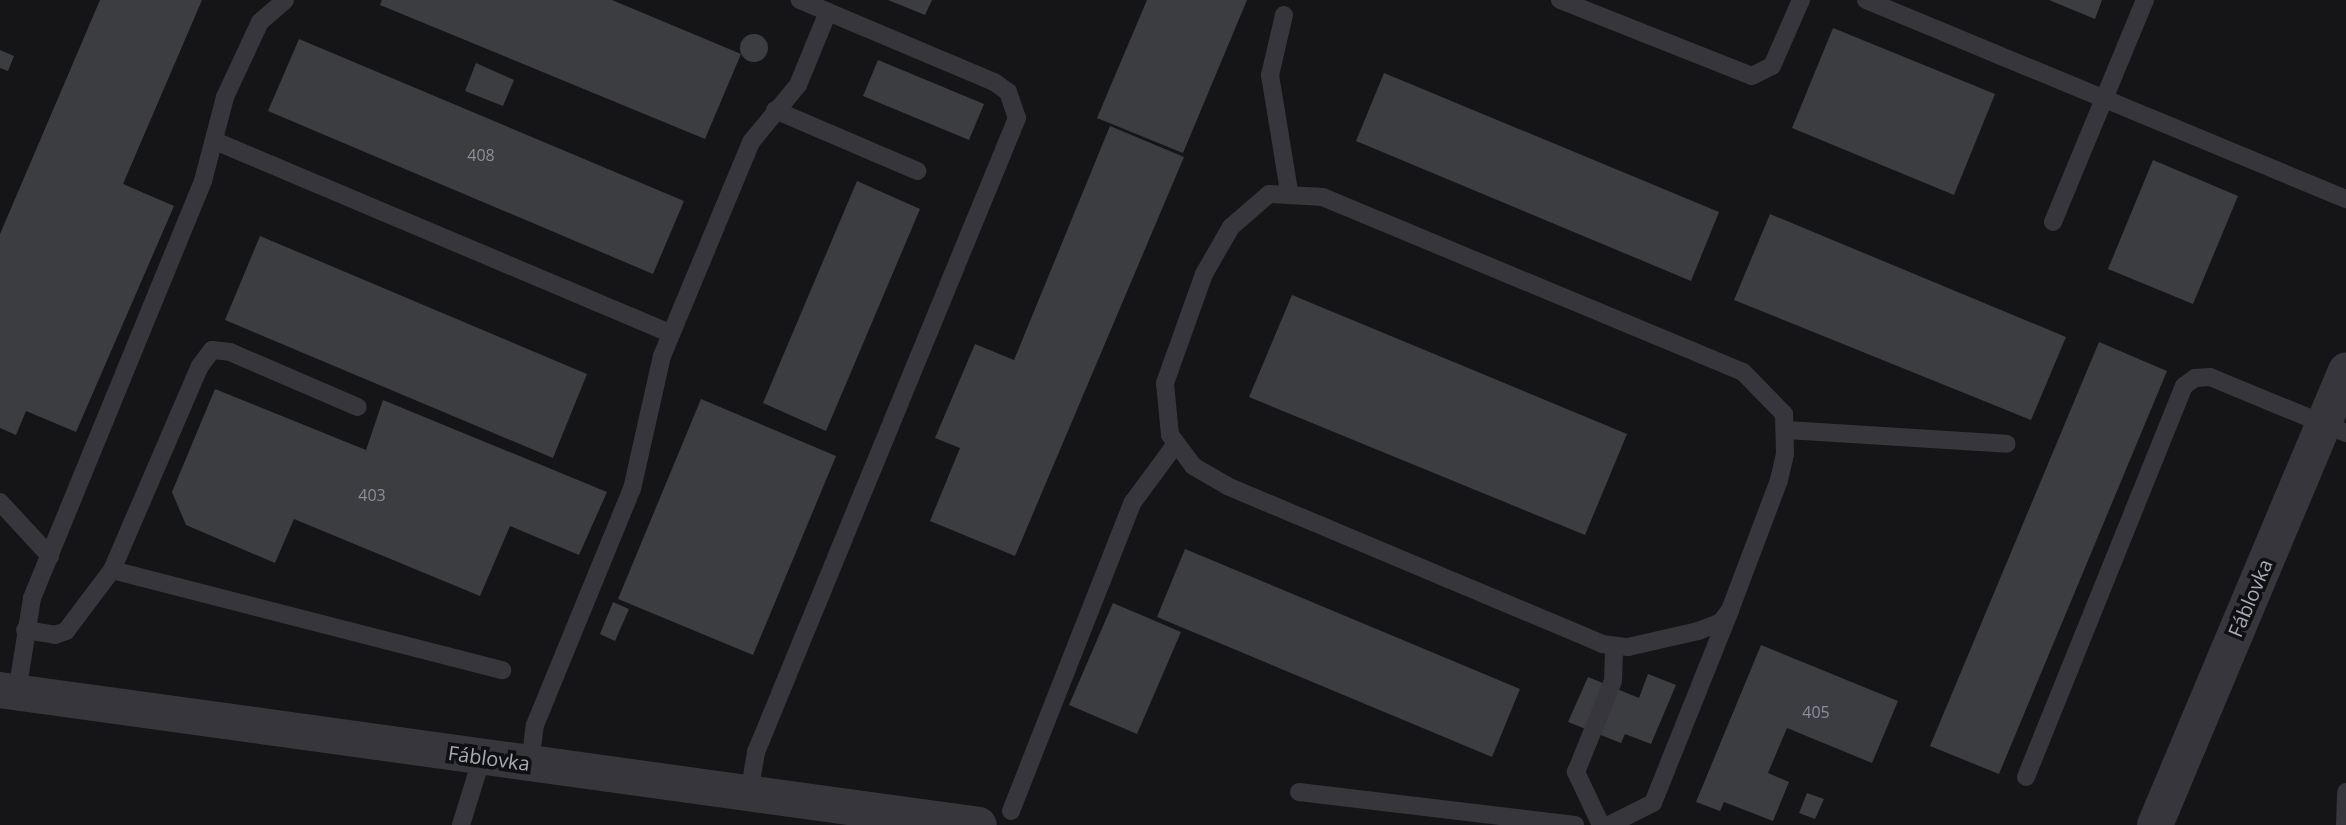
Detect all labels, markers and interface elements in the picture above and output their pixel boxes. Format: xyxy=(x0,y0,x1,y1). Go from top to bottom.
house number: 408 xyxy=(467,145,495,165)
house number: 403 xyxy=(358,485,386,505)
street label: Fáblovka xyxy=(2223,555,2277,641)
house number: 405 xyxy=(1802,702,1830,722)
street label: Fáblovka xyxy=(447,740,531,776)

